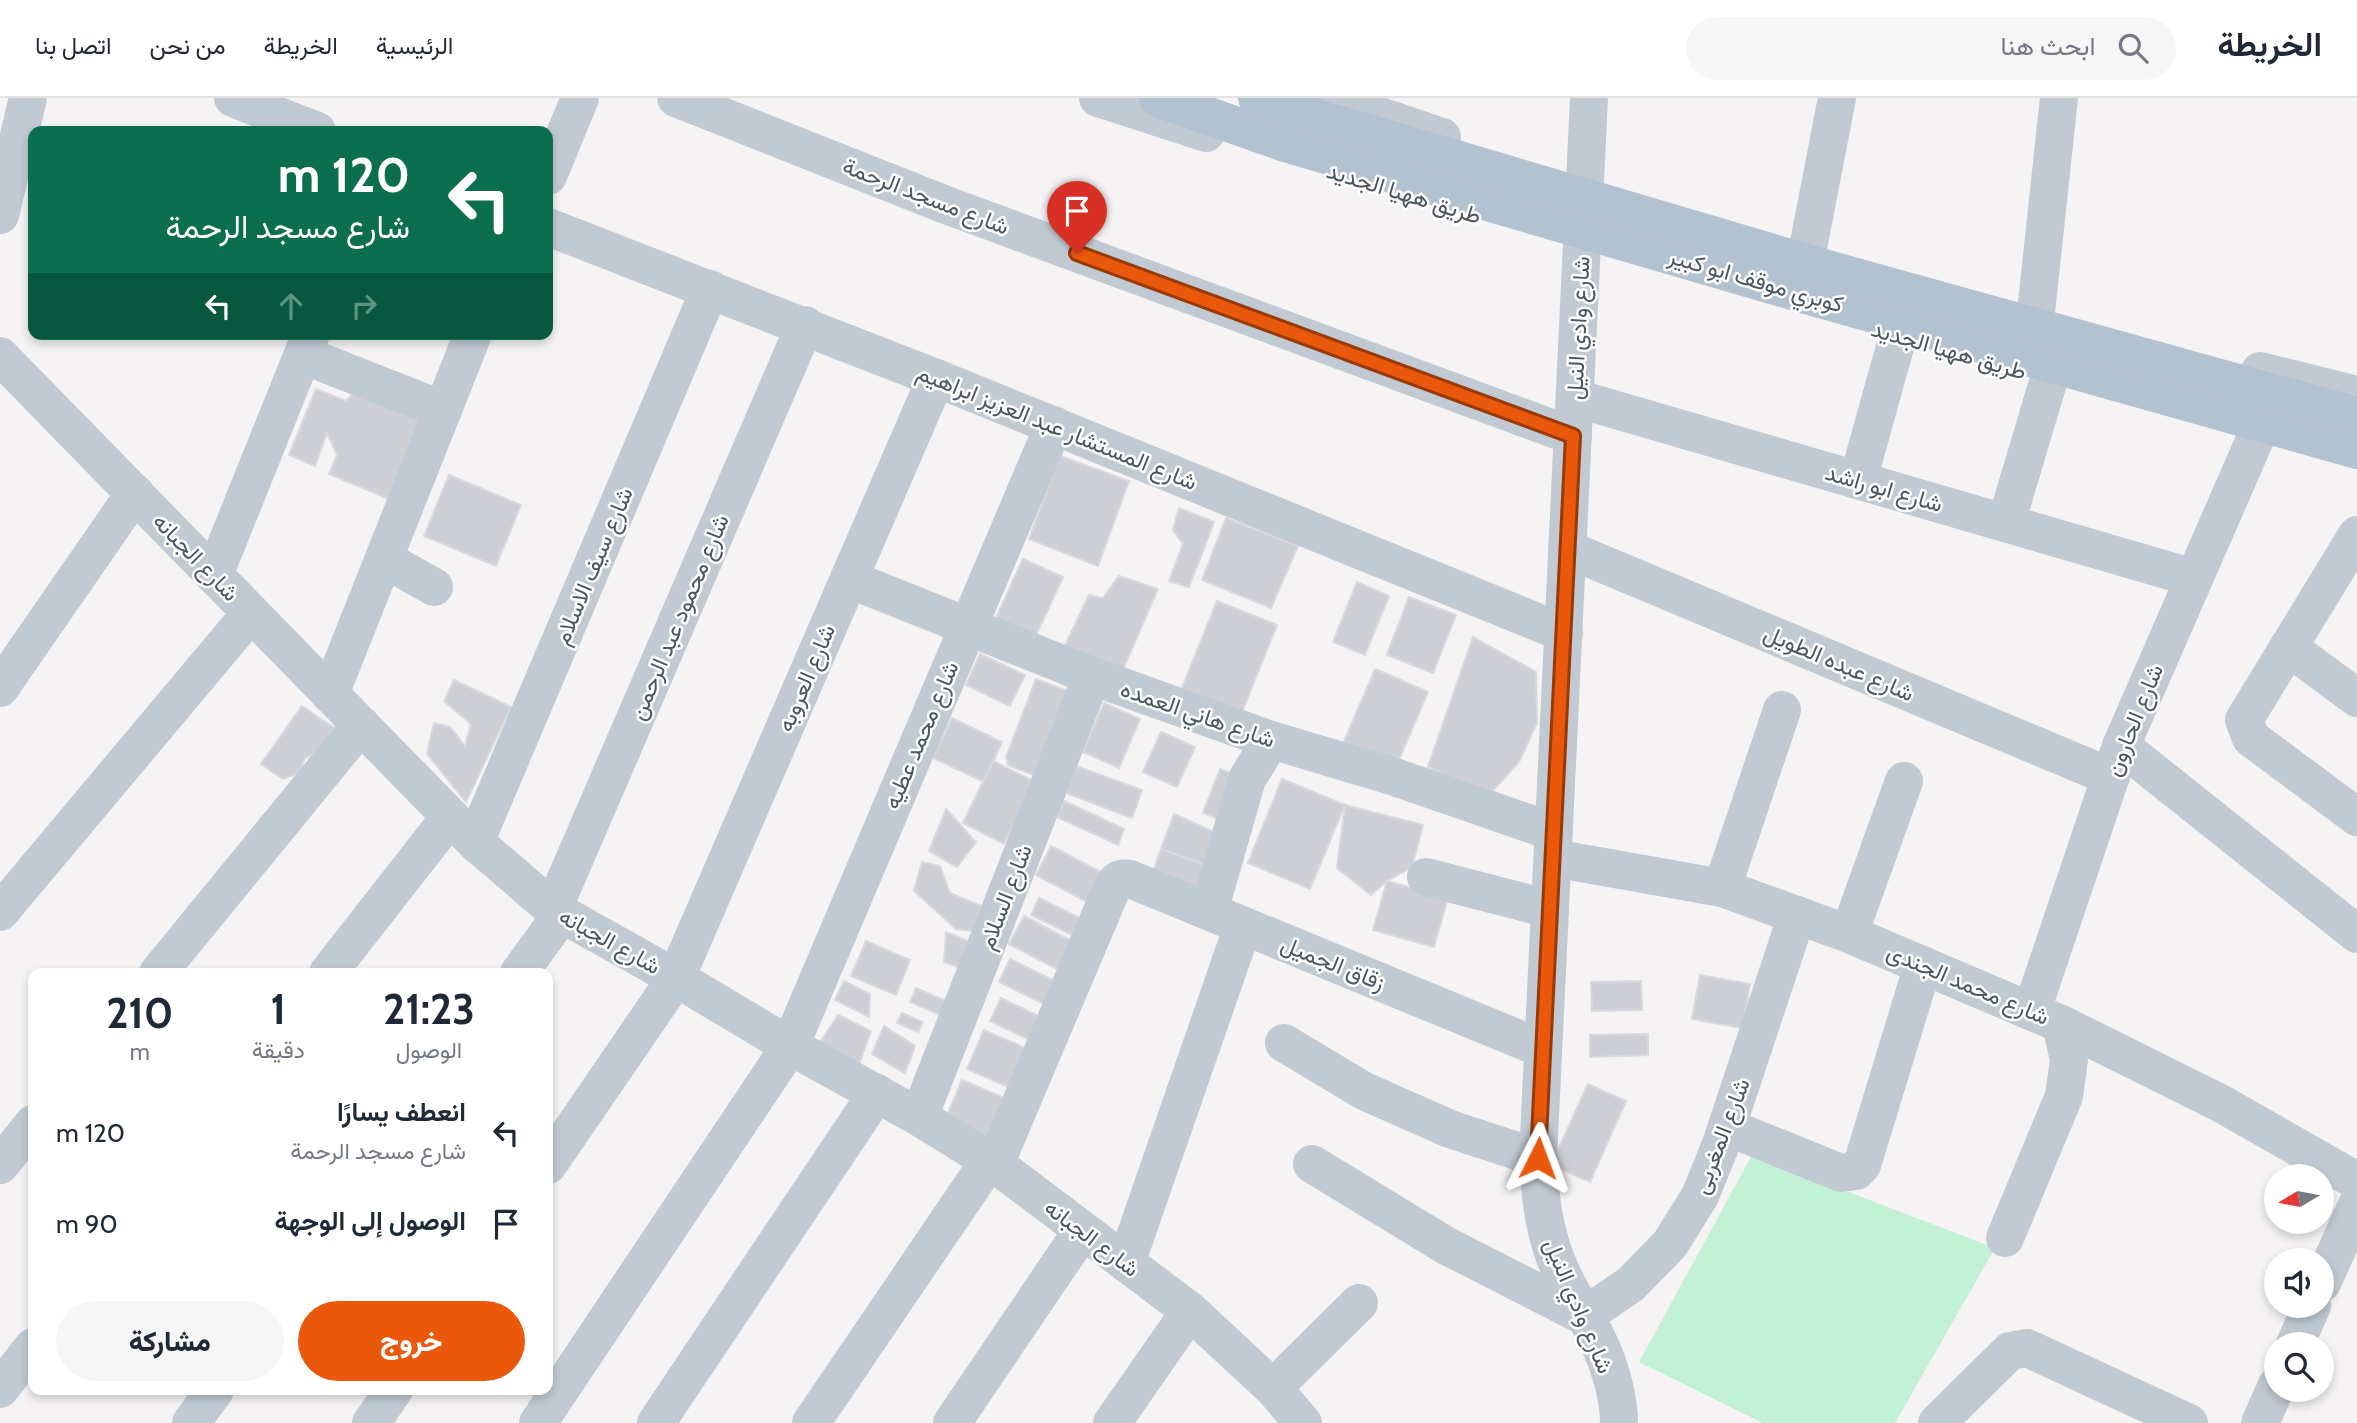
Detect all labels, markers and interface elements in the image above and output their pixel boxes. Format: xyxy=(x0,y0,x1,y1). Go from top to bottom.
search box xyxy=(1686,17,2176,80)
text: الخريطة xyxy=(2218,24,2322,64)
icon: search xyxy=(2114,29,2152,67)
text: ابحث هنا xyxy=(2000,30,2096,62)
text: اتصل بنا xyxy=(35,31,112,60)
text: من نحن xyxy=(150,31,226,60)
text: الخريطة xyxy=(264,31,338,60)
text: الرئيسية xyxy=(376,31,453,60)
text: 120 m xyxy=(278,145,410,204)
street label: شارع مسجد الرحمة xyxy=(838,151,1013,242)
icon: left xyxy=(434,154,525,245)
street label: طريق ههيا الجديد xyxy=(1323,156,1485,231)
pin xyxy=(1047,181,1107,253)
icon: arrive xyxy=(1058,192,1096,230)
text: شارع مسجد الرحمة xyxy=(165,207,410,246)
street label: كوبري موقف ابو كبير xyxy=(1663,241,1847,323)
street label: شارع وادي النيل xyxy=(1560,256,1601,401)
icon: left xyxy=(199,287,237,325)
icon: ahead xyxy=(272,287,310,325)
icon: right xyxy=(345,287,383,325)
street label: طريق ههيا الجديد xyxy=(1868,314,2030,386)
street label: شارع المستشار عبد العزيز ابراهيم xyxy=(912,358,1201,498)
street label: شارع ابو راشد xyxy=(1821,458,1946,520)
street label: شارع سيف الاسلام xyxy=(547,483,641,650)
street label: شارع الجبانه xyxy=(146,507,245,608)
street label: شارع محمود عبد الرحمن xyxy=(623,510,737,725)
street label: شارع عبده الطويل xyxy=(1759,619,1918,709)
street label: شارع العروبه xyxy=(771,620,843,737)
street label: شارع محمد عطيه xyxy=(877,657,967,814)
street label: شارع الحارون xyxy=(2099,660,2171,781)
street label: شارع هاني العمده xyxy=(1116,674,1279,758)
street label: شارع السلام xyxy=(972,840,1040,954)
street label: شارع الجبانه xyxy=(553,902,666,982)
street label: زقاق الجميل xyxy=(1277,930,1389,997)
street label: شارع محمد الجندى xyxy=(1882,937,2053,1033)
text: 1 xyxy=(271,983,286,1035)
text: 21:23 xyxy=(383,983,475,1035)
text: 210 xyxy=(106,987,174,1039)
text: دقيقة xyxy=(252,1036,305,1064)
text: الوصول xyxy=(396,1036,462,1064)
text: m xyxy=(130,1038,150,1066)
street label: شارع المغربى xyxy=(1686,1074,1758,1199)
text: انعطف يسارًا xyxy=(337,1096,466,1128)
icon: left xyxy=(487,1114,525,1152)
text: 120 m xyxy=(56,1117,125,1149)
position arrow xyxy=(1501,1121,1575,1195)
text: شارع مسجد الرحمة xyxy=(290,1137,466,1165)
north arrow xyxy=(2264,1164,2334,1234)
map controls xyxy=(2264,1164,2334,1402)
street label: شارع الجبانه xyxy=(1038,1193,1145,1284)
text: الوصول إلى الوجهة xyxy=(275,1205,466,1237)
icon: arrive xyxy=(487,1205,525,1243)
text: 90 m xyxy=(56,1208,118,1240)
street label: شارع وادي النيل xyxy=(1533,1234,1620,1380)
button: sound xyxy=(2264,1248,2334,1318)
button: مشاركة xyxy=(56,1301,284,1381)
button: خروج xyxy=(298,1301,525,1381)
button: search xyxy=(2264,1332,2334,1402)

